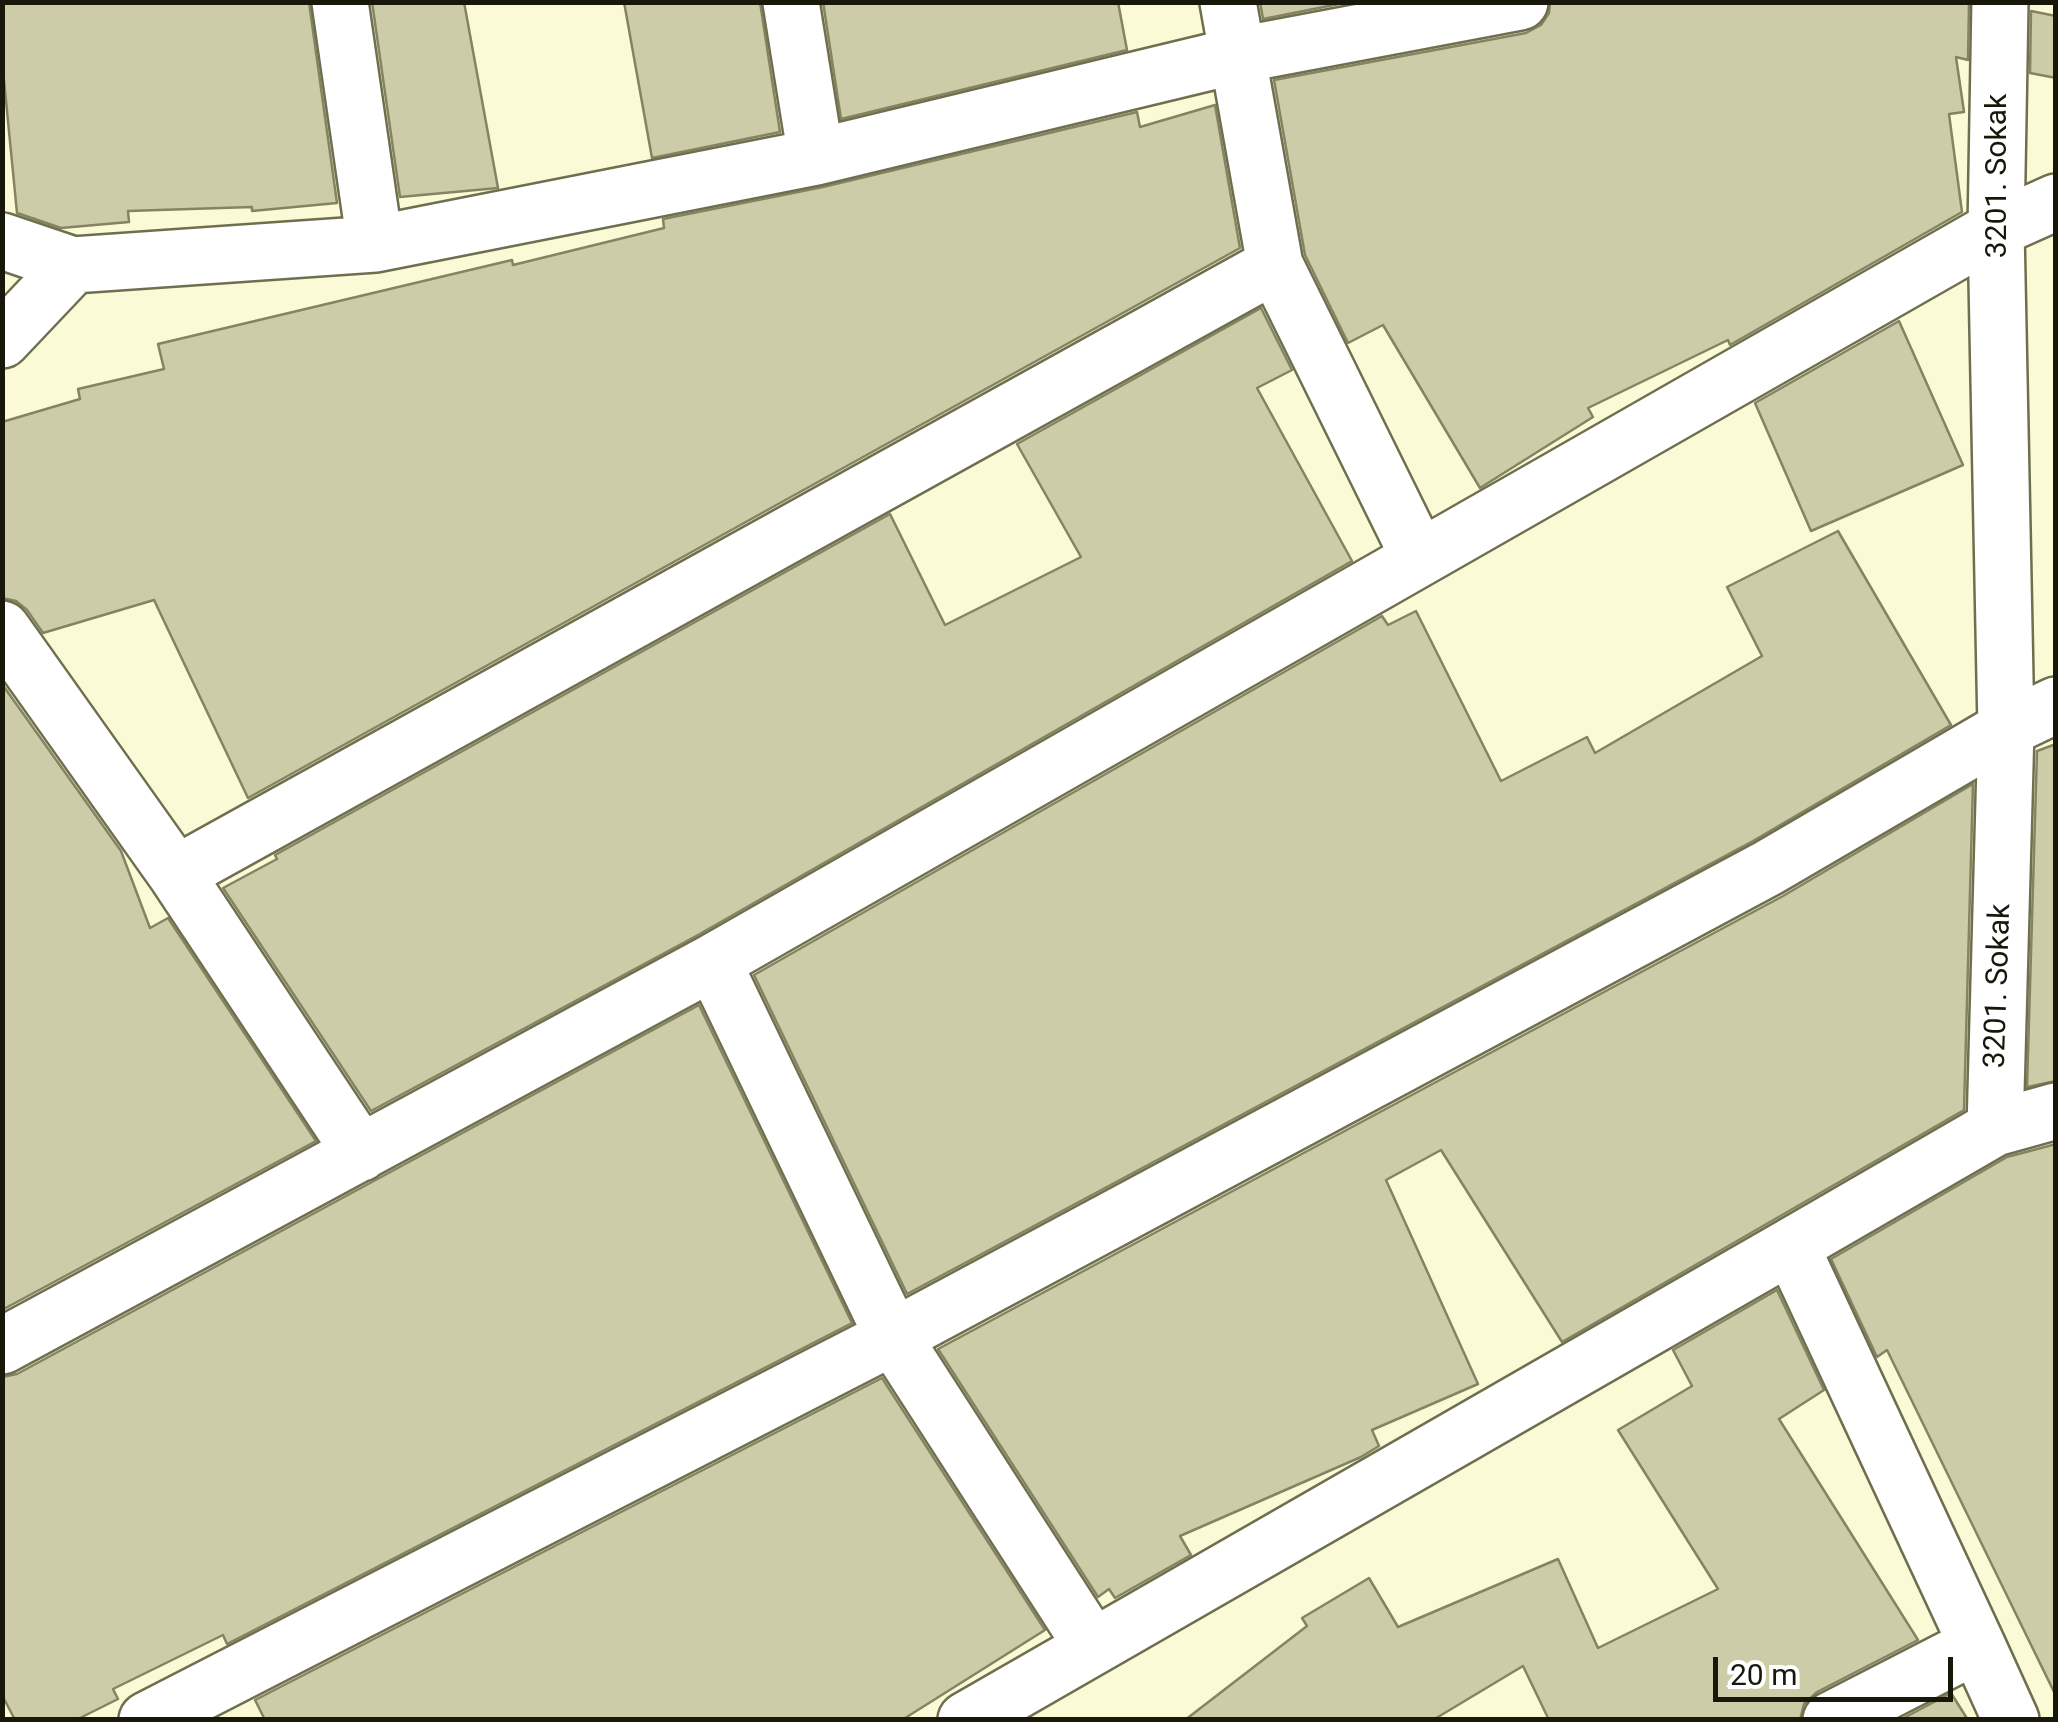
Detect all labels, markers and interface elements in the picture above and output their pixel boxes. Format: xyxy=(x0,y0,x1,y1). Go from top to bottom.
street label: 3201. Sokak xyxy=(1980,94,2016,258)
street label: 3201. Sokak xyxy=(1978,903,2020,1069)
scale bar xyxy=(1718,1637,1958,1699)
text: 20 m xyxy=(1730,1657,1797,1692)

